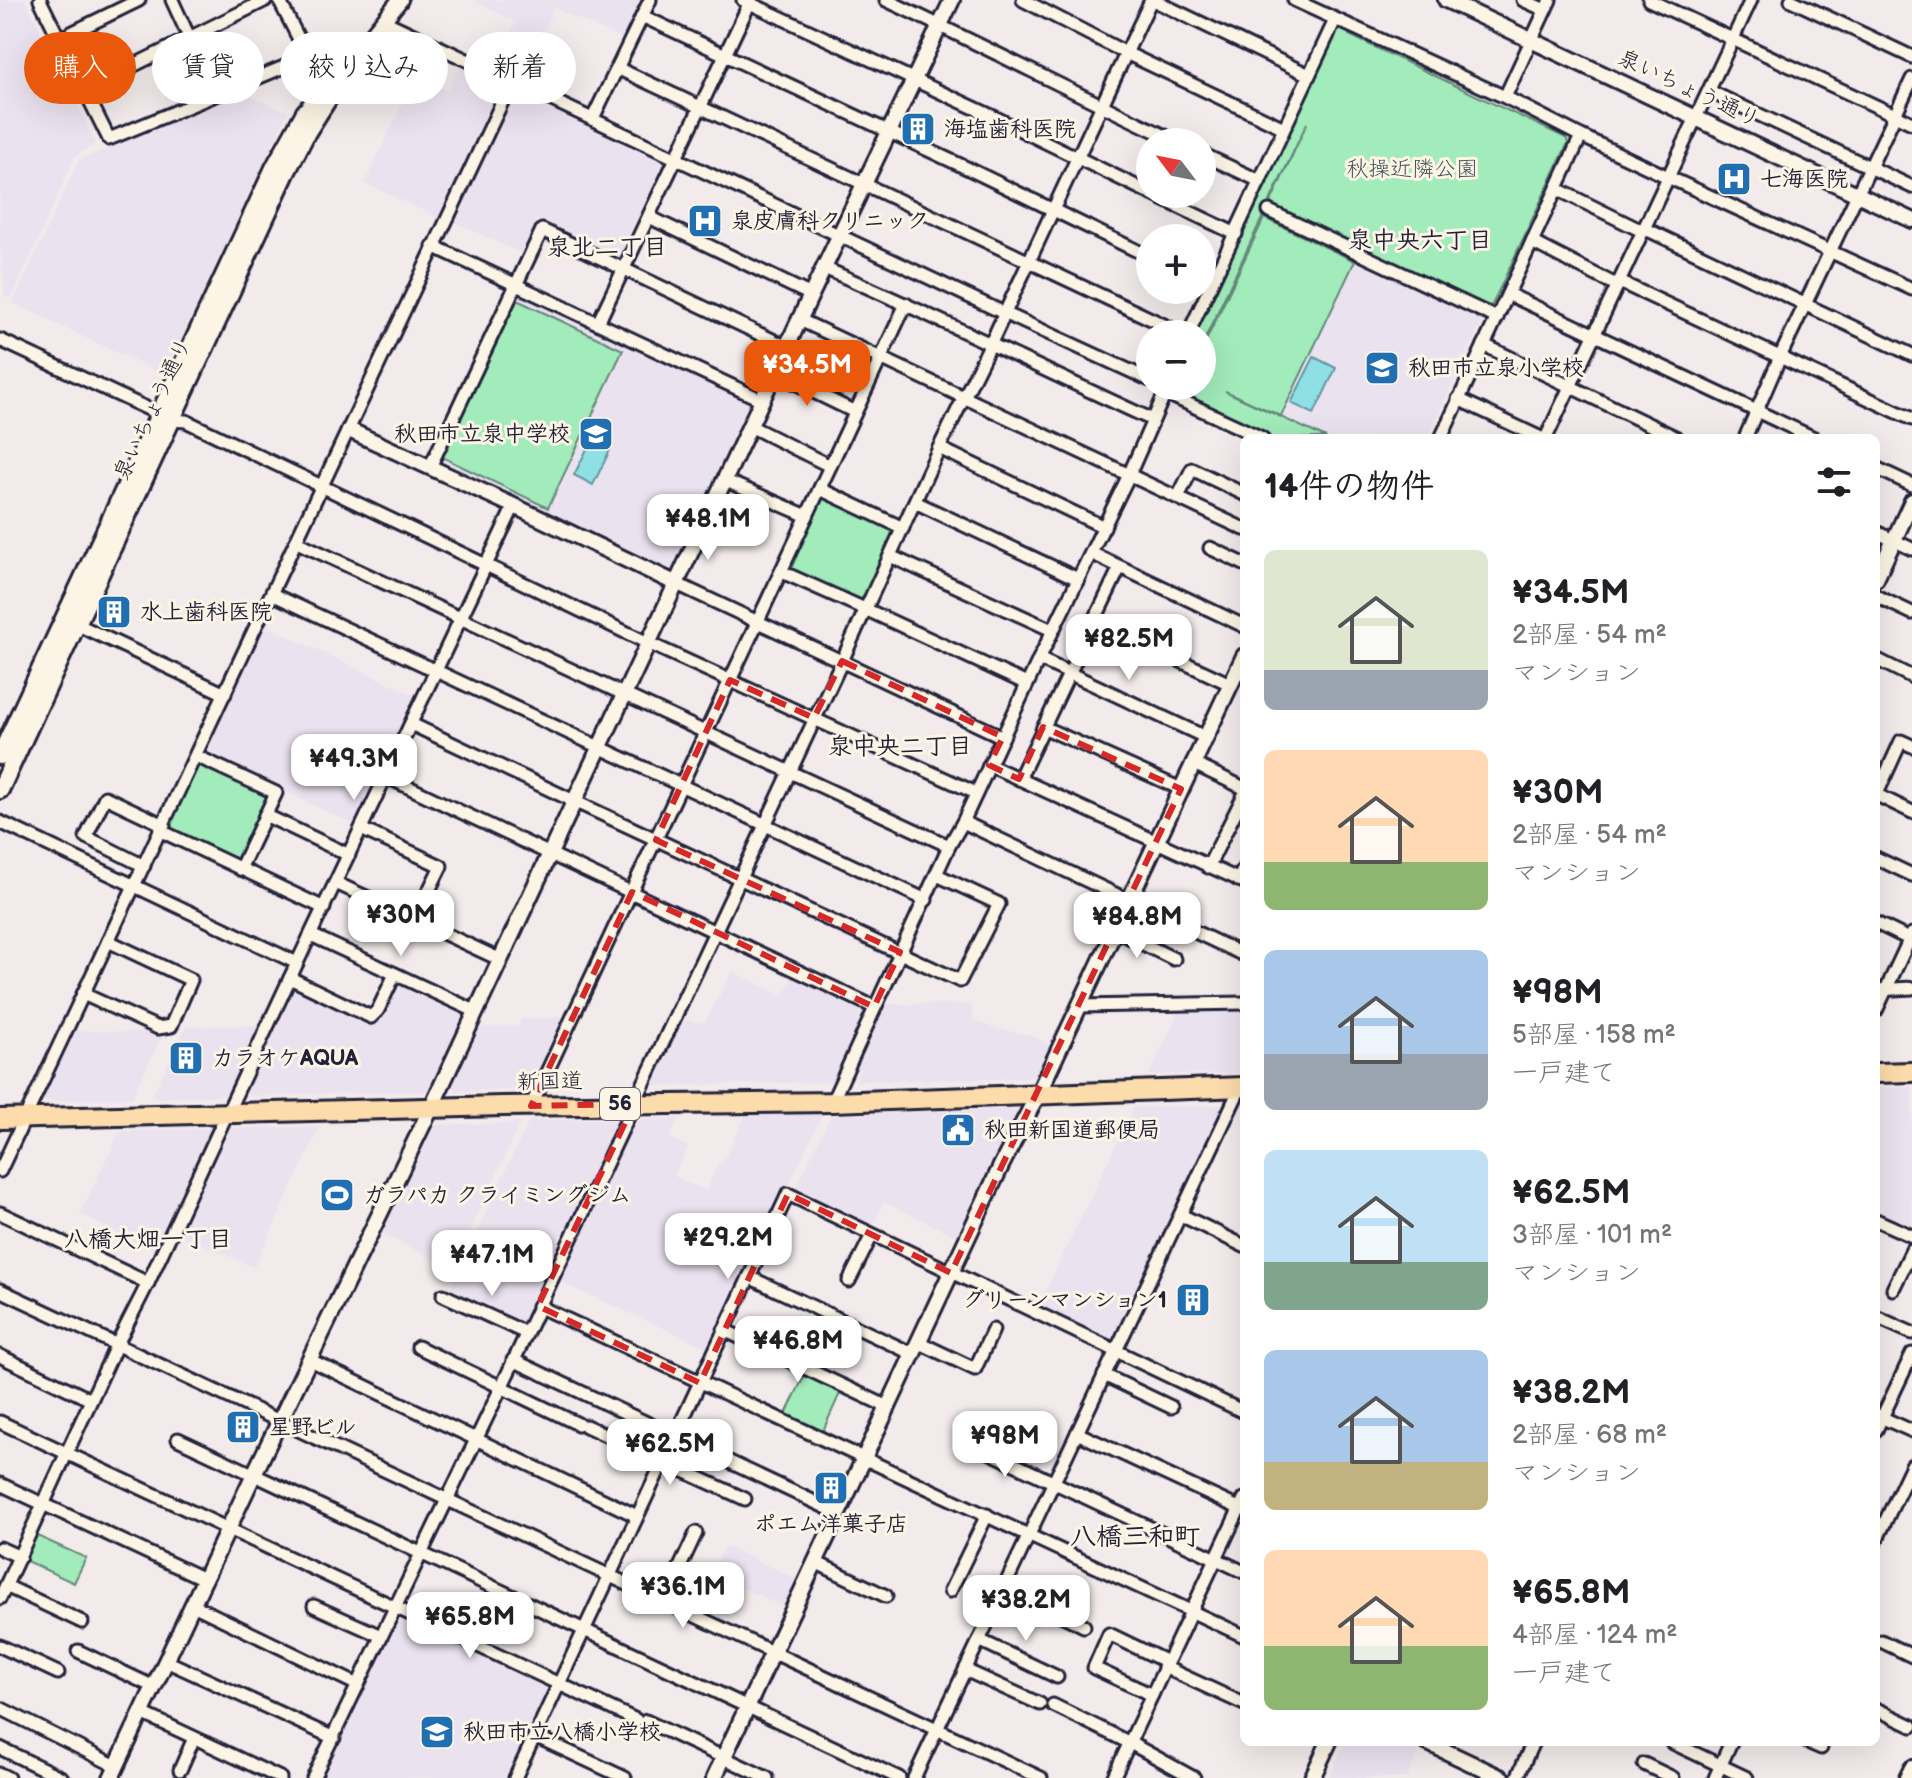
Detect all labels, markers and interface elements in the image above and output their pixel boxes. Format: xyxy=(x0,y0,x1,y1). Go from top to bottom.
chip: 購入 xyxy=(24,32,136,104)
chip: 賃貸 xyxy=(152,32,264,104)
chip: 絞り込み xyxy=(280,32,448,104)
chip: 新着 xyxy=(464,32,576,104)
street label: 泉いちょう通り xyxy=(1614,44,1764,134)
building icon: 海塩歯科医院 xyxy=(899,110,937,148)
place label: 海塩歯科医院 xyxy=(944,116,1076,143)
north arrow xyxy=(1136,128,1216,208)
map controls xyxy=(1136,128,1216,400)
park label: 秋操近隣公園 xyxy=(1346,156,1478,183)
hospital icon: 七海医院 xyxy=(1715,160,1753,198)
place label: 七海医院 xyxy=(1760,166,1848,193)
hospital icon: 泉皮膚科クリニック xyxy=(686,202,724,240)
place label: 泉皮膚科クリニック xyxy=(731,208,929,235)
button: + xyxy=(1136,224,1216,304)
district label: 泉中央六丁目 xyxy=(1348,226,1492,255)
district label: 泉北二丁目 xyxy=(547,233,667,262)
button: − xyxy=(1136,320,1216,400)
street label: 泉いちょう通り xyxy=(108,334,198,484)
pin: ¥34.5M xyxy=(742,340,872,408)
school or university icon: 秋田市立泉小学校 xyxy=(1363,349,1401,387)
text: ¥34.5M xyxy=(762,350,852,381)
place label: 秋田市立泉小学校 xyxy=(1408,355,1584,382)
school or university icon: 秋田市立泉中学校 xyxy=(577,415,615,453)
place label: 秋田市立泉中学校 xyxy=(394,421,570,448)
icon: filters xyxy=(1812,460,1856,504)
text: 14件の物件 xyxy=(1264,466,1434,507)
pin: ¥48.1M xyxy=(643,494,773,562)
text: ¥48.1M xyxy=(665,504,751,535)
text: ¥34.5M xyxy=(1512,572,1629,613)
icon: home xyxy=(1328,582,1424,678)
building icon: 水上歯科医院 xyxy=(95,593,133,631)
place label: 水上歯科医院 xyxy=(140,599,272,626)
pin: ¥82.5M xyxy=(1064,614,1194,682)
text: 2部屋 · 54 m² xyxy=(1512,620,1667,651)
text: ¥82.5M xyxy=(1084,624,1174,655)
text: マンション xyxy=(1512,658,1641,689)
district label: 泉中央二丁目 xyxy=(828,732,972,761)
pin: ¥49.3M xyxy=(289,734,419,802)
text: ¥49.3M xyxy=(309,744,399,775)
text: ¥30M xyxy=(1512,772,1603,813)
icon: home xyxy=(1328,782,1424,878)
text: 2部屋 · 54 m² xyxy=(1512,820,1667,851)
text: マンション xyxy=(1512,858,1641,889)
pin: ¥30M xyxy=(354,890,448,958)
pin: ¥84.8M xyxy=(1072,892,1202,960)
text: ¥30M xyxy=(366,900,436,931)
text: ¥84.8M xyxy=(1092,902,1182,933)
text: ¥98M xyxy=(1512,972,1603,1013)
icon: home xyxy=(1328,982,1424,1078)
text: 5部屋 · 158 m² xyxy=(1512,1020,1676,1051)
building icon: カラオケAQUA xyxy=(167,1039,205,1077)
place label: カラオケAQUA xyxy=(212,1045,359,1072)
text: 一戸建て xyxy=(1512,1058,1616,1089)
street label: 新国道 xyxy=(517,1068,583,1096)
road number: 56 xyxy=(600,1088,640,1120)
public building icon: 秋田新国道郵便局 xyxy=(939,1111,977,1149)
place label: 秋田新国道郵便局 xyxy=(984,1117,1160,1144)
text: ¥62.5M xyxy=(1512,1172,1630,1213)
sports icon: ガラパカ クライミングジム xyxy=(318,1176,356,1214)
place label: ガラパカ クライミングジム xyxy=(363,1182,631,1209)
icon: home xyxy=(1328,1182,1424,1278)
pin: ¥29.2M xyxy=(663,1213,793,1281)
text: 3部屋 · 101 m² xyxy=(1512,1220,1672,1251)
text: ¥29.2M xyxy=(683,1223,773,1254)
district label: 八橋大畑一丁目 xyxy=(64,1225,232,1254)
pin: ¥47.1M xyxy=(427,1230,557,1298)
text: ¥47.1M xyxy=(450,1240,534,1271)
text: マンション xyxy=(1512,1258,1641,1289)
building icon: グリーンマンション1 xyxy=(1174,1281,1212,1319)
place label: グリーンマンション1 xyxy=(963,1287,1167,1314)
pin: ¥46.8M xyxy=(733,1316,863,1384)
text: ¥46.8M xyxy=(753,1326,843,1357)
text: ¥38.2M xyxy=(1512,1372,1630,1413)
icon: home xyxy=(1328,1382,1424,1478)
building icon: 星野ビル xyxy=(224,1408,262,1446)
pin: ¥98M xyxy=(958,1411,1052,1479)
place label: 星野ビル xyxy=(269,1414,357,1441)
pin: ¥62.5M xyxy=(605,1419,735,1487)
text: 2部屋 · 68 m² xyxy=(1512,1420,1667,1451)
text: ¥98M xyxy=(970,1421,1040,1452)
text: ¥62.5M xyxy=(625,1429,715,1460)
text: マンション xyxy=(1512,1458,1641,1489)
building icon: ポエム洋菓子店 xyxy=(812,1469,850,1507)
place label: ポエム洋菓子店 xyxy=(754,1511,908,1538)
district label: 八橋三和町 xyxy=(1070,1522,1200,1553)
pin: ¥36.1M xyxy=(618,1562,748,1630)
text: ¥36.1M xyxy=(640,1572,726,1603)
text: ¥65.8M xyxy=(1512,1572,1630,1613)
pin: ¥38.2M xyxy=(961,1575,1091,1643)
icon: home xyxy=(1328,1582,1424,1678)
text: ¥38.2M xyxy=(981,1585,1071,1616)
pin: ¥65.8M xyxy=(405,1592,535,1660)
text: ¥65.8M xyxy=(425,1602,515,1633)
text: 4部屋 · 124 m² xyxy=(1512,1620,1677,1651)
text: 一戸建て xyxy=(1512,1658,1616,1689)
school or university icon: 秋田市立八橋小学校 xyxy=(418,1713,456,1751)
place label: 秋田市立八橋小学校 xyxy=(463,1719,661,1746)

